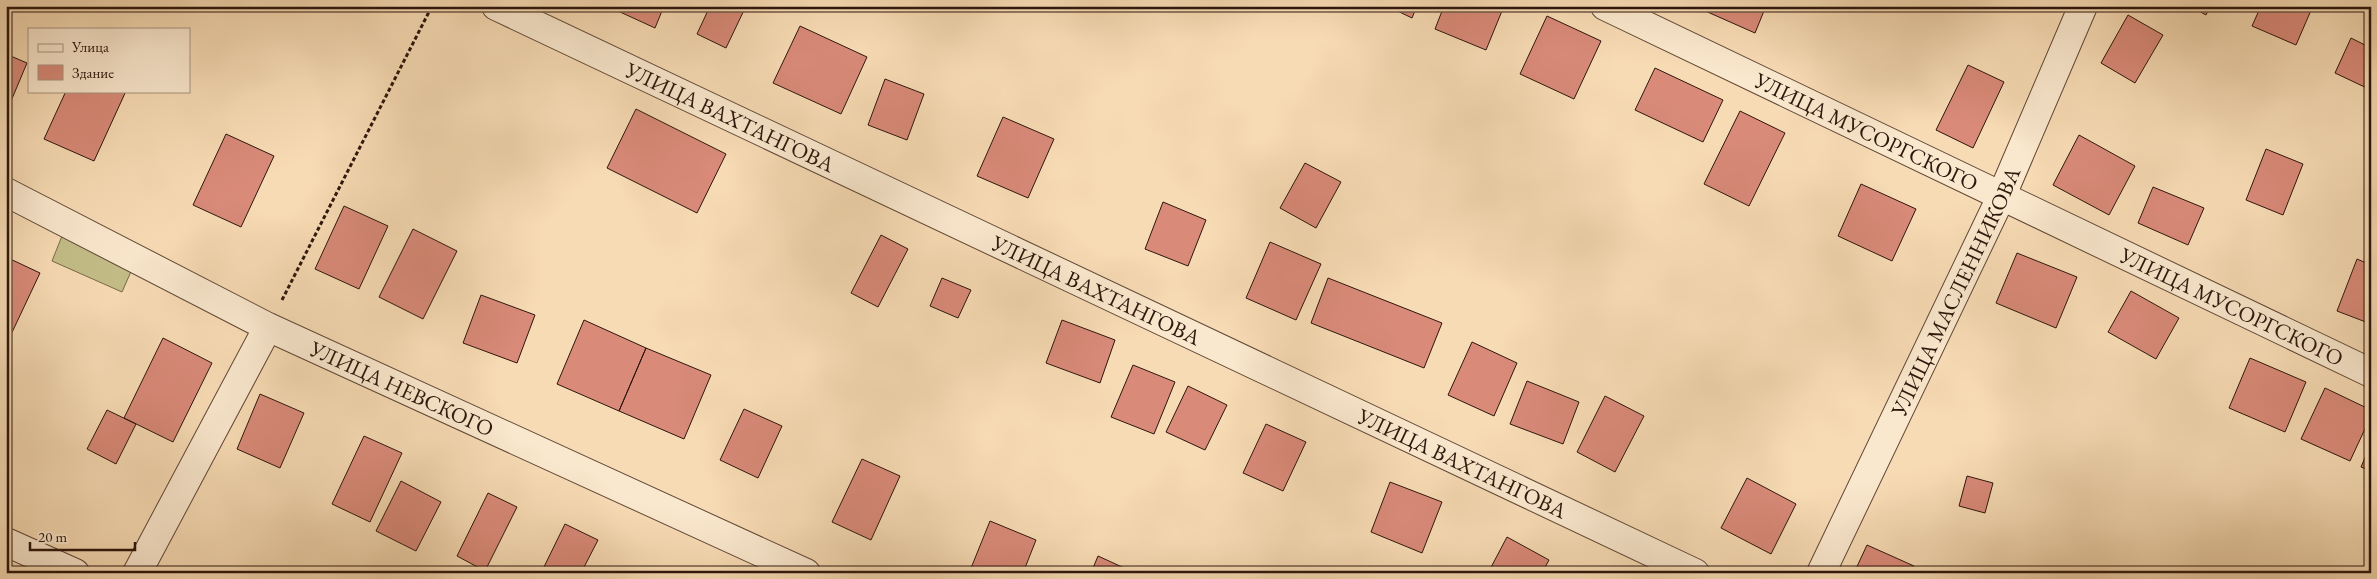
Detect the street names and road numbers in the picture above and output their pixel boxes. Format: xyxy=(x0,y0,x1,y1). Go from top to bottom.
street label: УЛИЦА ВАХТАНГОВА xyxy=(620,55,840,179)
street label: УЛИЦА МУСОРГСКОГО xyxy=(1749,65,1983,198)
street label: УЛИЦА МАСЛЕННИКОВА xyxy=(1884,162,2028,422)
street label: УЛИЦА ВАХТАНГОВА xyxy=(986,228,1206,353)
street label: УЛИЦА МУСОРГСКОГО xyxy=(2114,240,2348,373)
street label: УЛИЦА НЕВСКОГО xyxy=(304,334,498,443)
street label: УЛИЦА ВАХТАНГОВА xyxy=(1352,401,1572,526)

